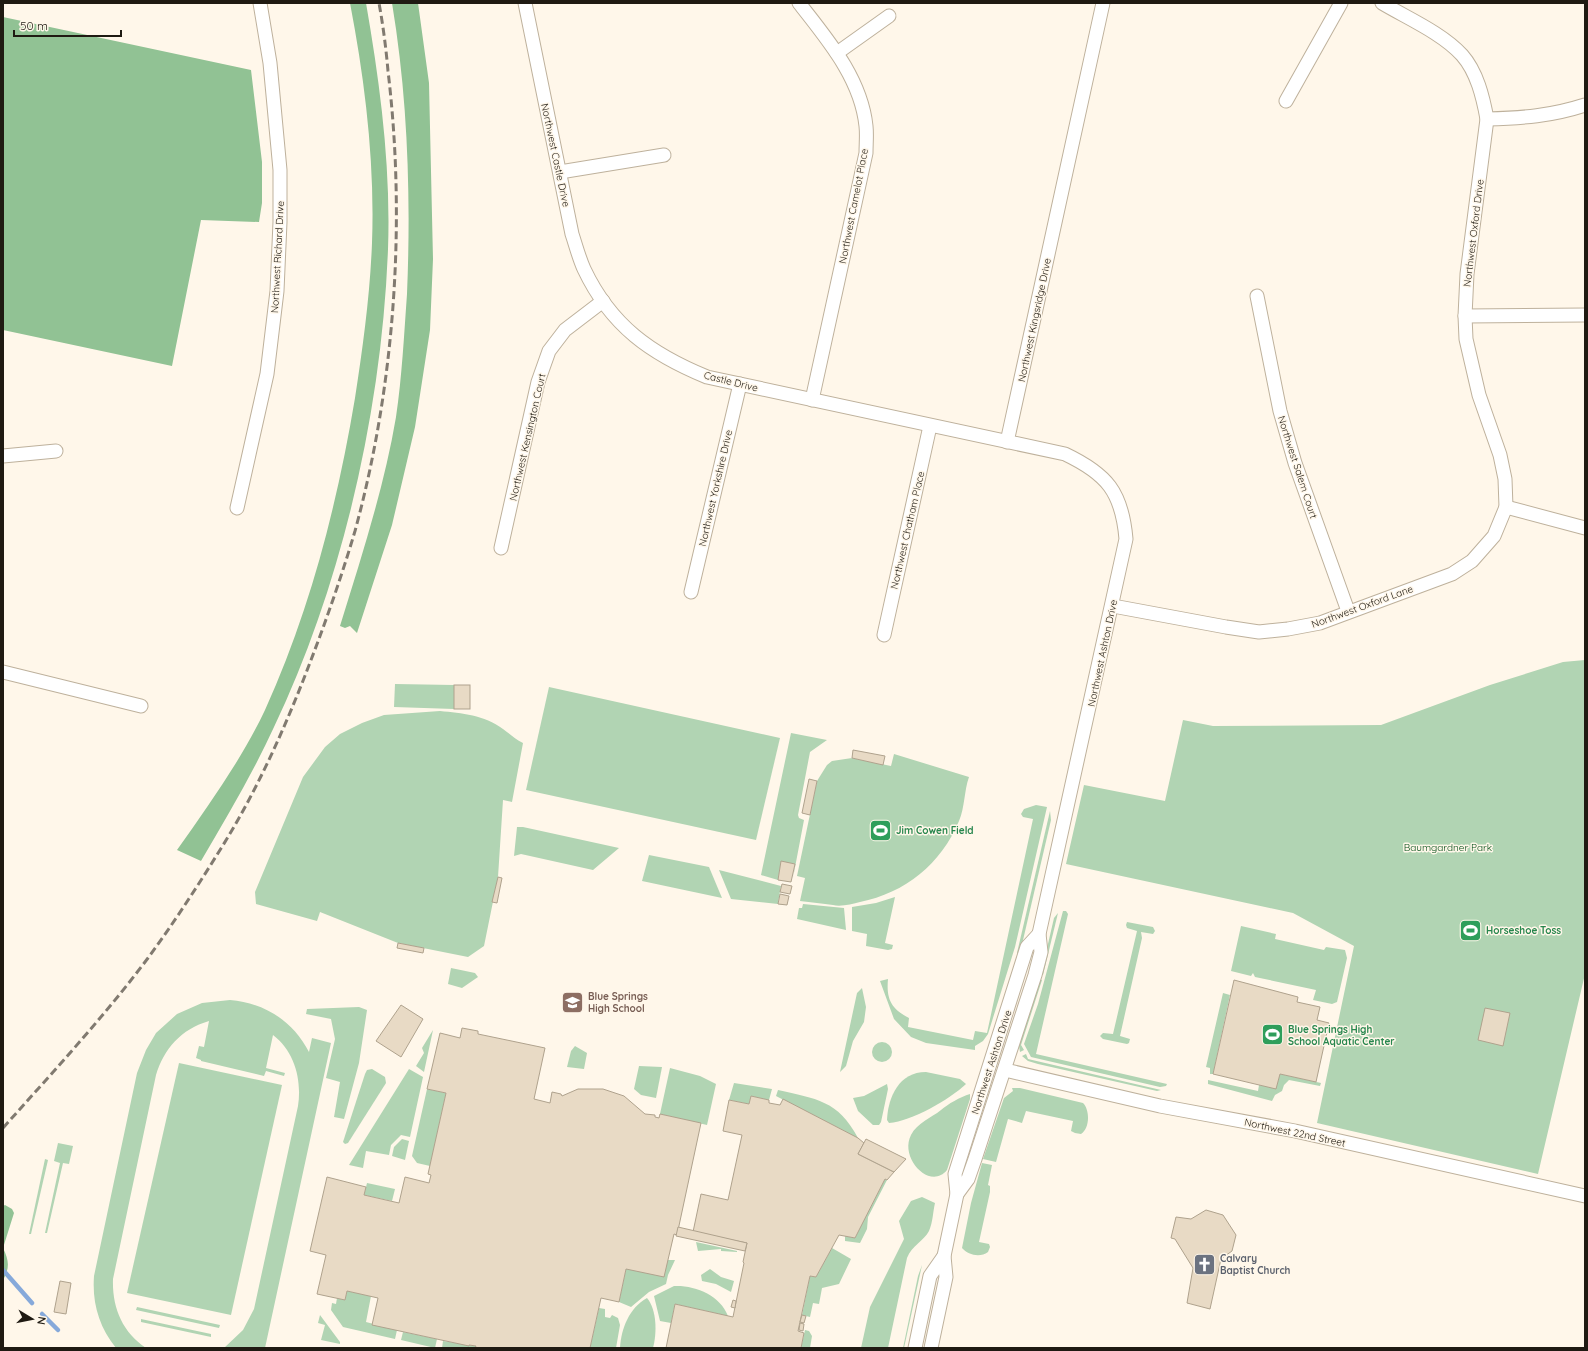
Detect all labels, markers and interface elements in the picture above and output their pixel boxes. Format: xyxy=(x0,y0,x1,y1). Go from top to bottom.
scale bar xyxy=(14,12,121,38)
text: 50 m xyxy=(20,18,48,33)
street label: Northwest Castle Drive xyxy=(538,102,573,208)
street label: Northwest Camelot Place xyxy=(836,147,871,265)
street label: Northwest Oxford Drive xyxy=(1460,178,1487,288)
street label: Northwest Richard Drive xyxy=(268,200,287,314)
street label: Northwest Kingsridge Drive xyxy=(1015,257,1054,383)
street label: Castle Drive xyxy=(702,368,760,395)
street label: Northwest Kensington Court xyxy=(506,372,549,502)
street label: Northwest Salem Court xyxy=(1275,414,1320,521)
street label: Northwest Yorkshire Drive xyxy=(696,428,735,548)
street label: Northwest Chatham Place xyxy=(888,470,927,590)
street label: Northwest Oxford Lane xyxy=(1310,582,1415,631)
street label: Northwest Ashton Drive xyxy=(1085,598,1120,708)
sports icon: Jim Cowen Field xyxy=(868,817,894,843)
place label: Jim Cowen Field xyxy=(896,824,974,837)
park label: Baumgardner Park xyxy=(1404,841,1492,854)
sports icon: Horseshoe Toss xyxy=(1457,917,1483,943)
place label: Horseshoe Toss xyxy=(1486,924,1561,937)
school or university icon: Blue Springs High School xyxy=(560,989,586,1015)
place label: Blue Springs High School xyxy=(588,990,648,1015)
street label: Northwest Ashton Drive xyxy=(968,1008,1015,1116)
sports icon: Blue Springs High School Aquatic Center xyxy=(1260,1022,1286,1048)
place label: Blue Springs High School Aquatic Center xyxy=(1288,1023,1395,1048)
street label: Northwest 22nd Street xyxy=(1243,1115,1347,1150)
church icon: Calvary Baptist Church xyxy=(1192,1251,1218,1277)
place label: Calvary Baptist Church xyxy=(1220,1252,1291,1277)
north arrow xyxy=(12,1299,52,1339)
text: N xyxy=(34,1316,49,1326)

